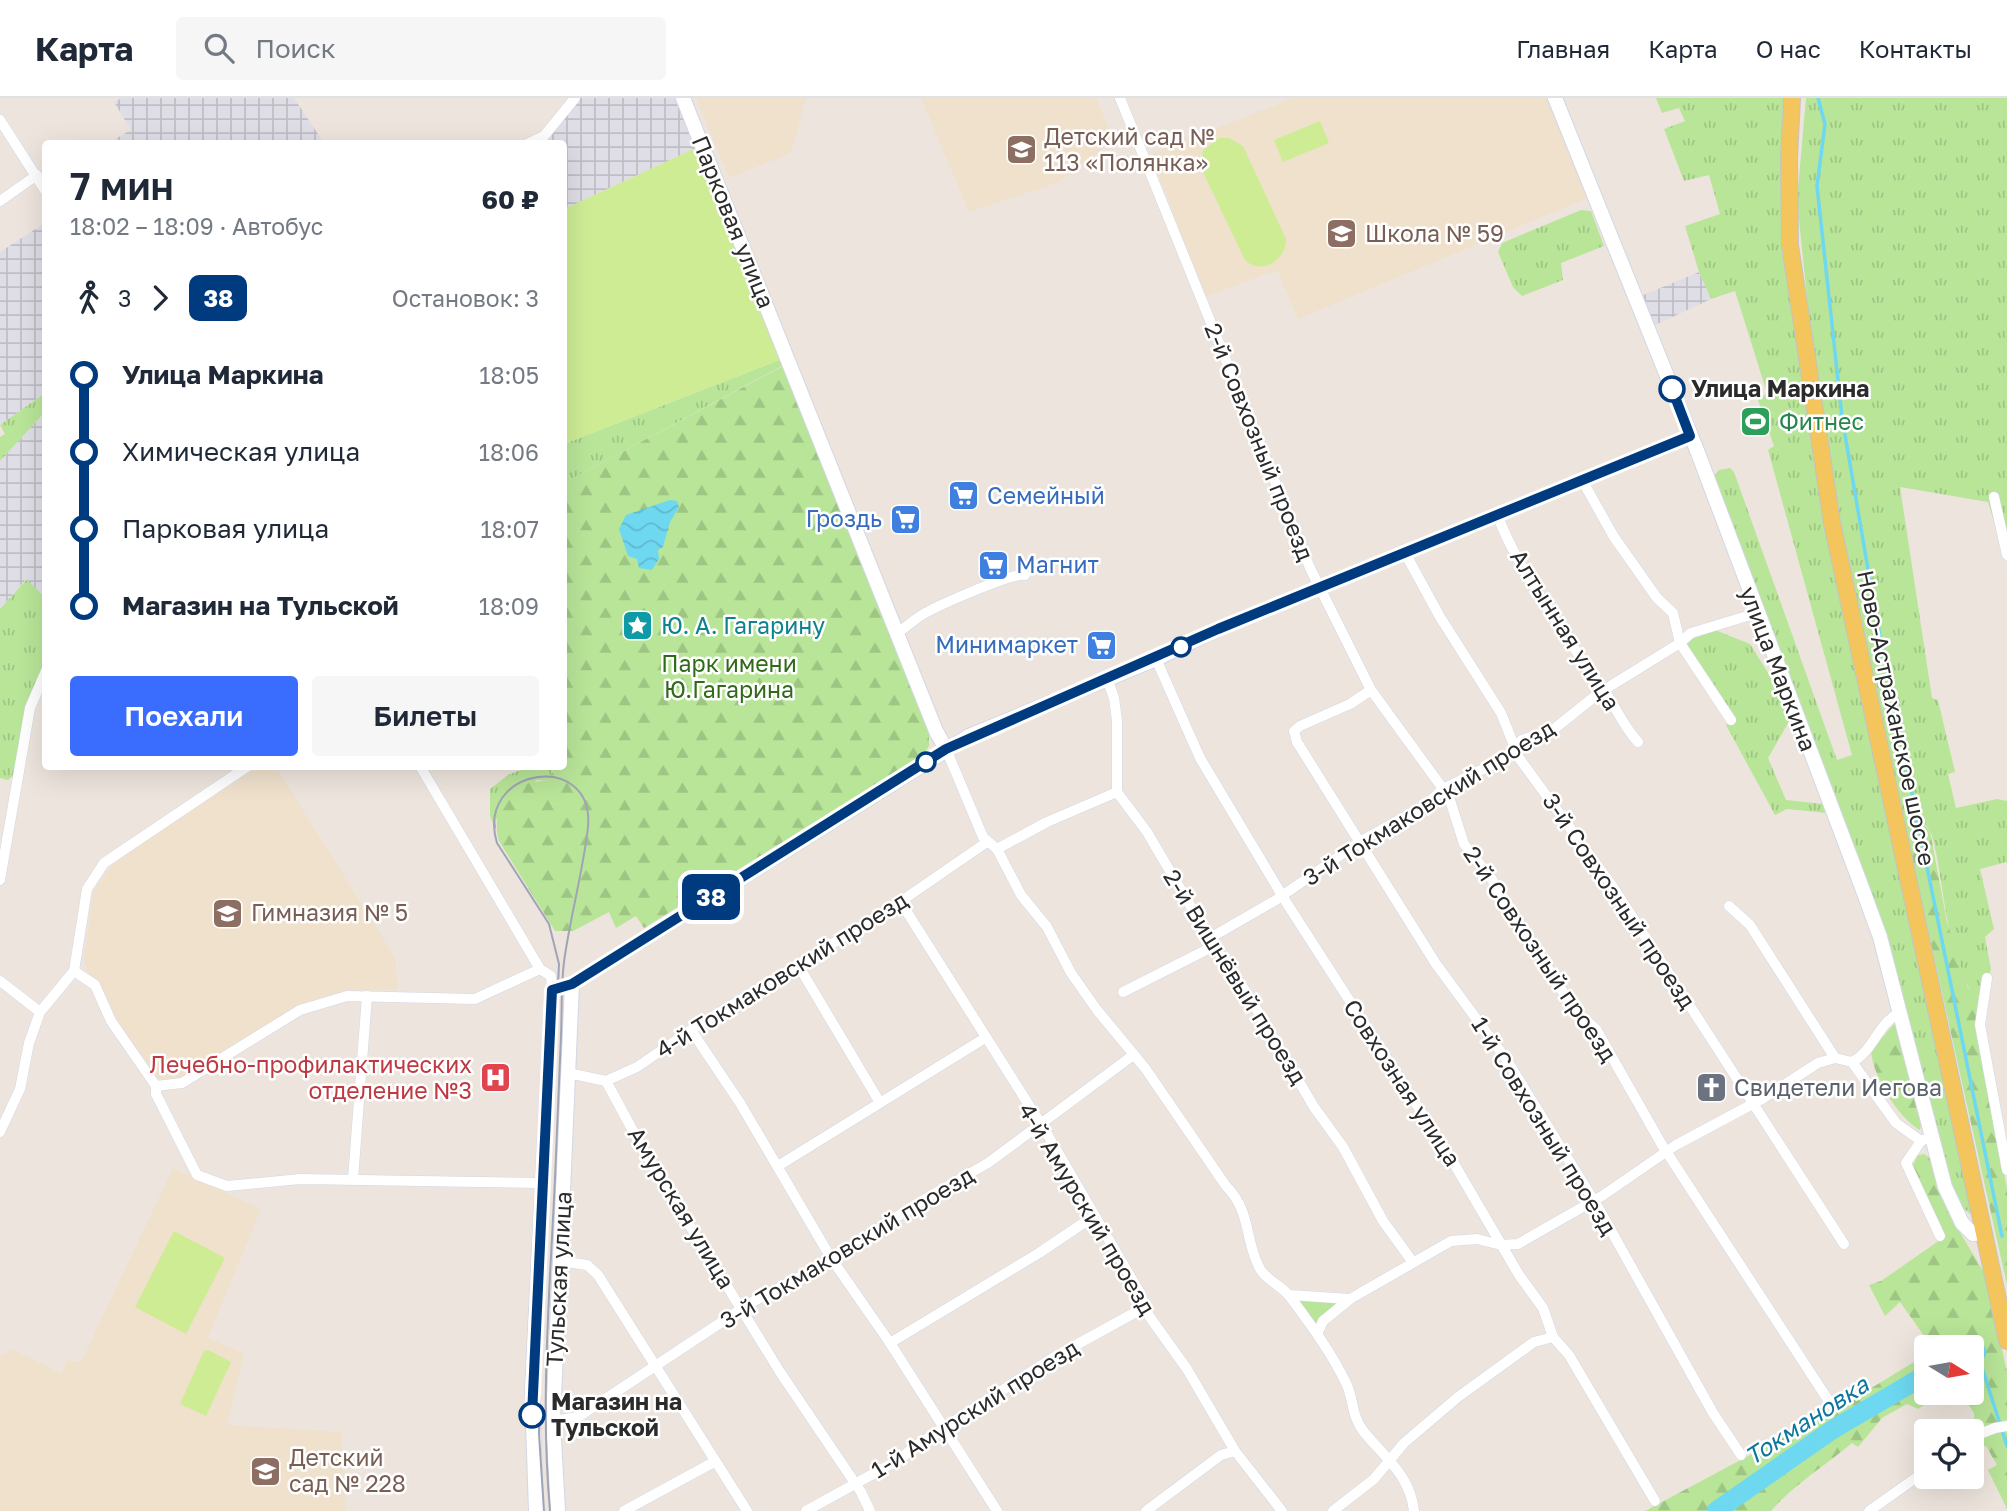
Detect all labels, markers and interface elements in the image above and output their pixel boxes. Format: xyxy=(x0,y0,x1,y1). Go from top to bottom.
search box xyxy=(176,17,666,80)
text: Карта xyxy=(35,29,134,68)
icon: search xyxy=(200,29,238,67)
text: Поиск xyxy=(256,33,336,64)
text: Главная xyxy=(1516,34,1610,63)
text: Карта xyxy=(1648,34,1718,63)
text: О нас xyxy=(1756,34,1821,63)
text: Контакты xyxy=(1859,34,1972,63)
place label: Детский сад № 113 «Полянка» xyxy=(1044,122,1215,176)
street label: Парковая улица xyxy=(687,131,781,312)
school or university icon: Детский сад № 113 «Полянка» xyxy=(1004,133,1038,167)
text: 7 мин xyxy=(70,163,174,208)
text: 60 ₽ xyxy=(482,184,539,215)
text: 18:02 – 18:09 · Автобус xyxy=(70,212,323,240)
school or university icon: Школа № 59 xyxy=(1325,217,1359,251)
place label: Школа № 59 xyxy=(1365,219,1504,247)
icon: walk xyxy=(70,279,108,317)
icon: forward xyxy=(141,279,179,317)
text: 38 xyxy=(203,283,233,312)
text: 3 xyxy=(118,284,131,312)
text: Остановок: 3 xyxy=(392,284,539,312)
street label: 2-й Совхозный проезд xyxy=(1199,319,1320,565)
text: Улица Маркина xyxy=(122,359,324,390)
text: 18:05 xyxy=(479,361,539,389)
place label: Улица Маркина xyxy=(1691,374,1869,402)
marker: Улица Маркина xyxy=(1659,376,1685,402)
sports icon: Фитнес xyxy=(1739,405,1773,439)
place label: Фитнес xyxy=(1779,407,1864,435)
text: Химическая улица xyxy=(122,436,360,467)
text: 18:06 xyxy=(479,438,539,466)
supermarket icon: Семейный xyxy=(947,479,981,513)
place label: Семейный xyxy=(987,481,1105,509)
supermarket icon: Гроздь xyxy=(888,502,922,536)
place label: Гроздь xyxy=(806,504,882,532)
text: Парковая улица xyxy=(122,513,329,544)
text: 18:07 xyxy=(480,515,539,543)
street label: Алтынная улица xyxy=(1505,544,1627,715)
supermarket icon: Магнит xyxy=(976,548,1010,582)
place label: Магнит xyxy=(1016,550,1099,578)
street label: Ново-Астраханское шоссе xyxy=(1852,567,1942,868)
street label: улица Маркина xyxy=(1735,582,1823,755)
text: Магазин на Тульской xyxy=(122,590,399,621)
text: 18:09 xyxy=(479,592,539,620)
place icon: Ю. А. Гагарину xyxy=(621,609,655,643)
place label: Ю. А. Гагарину xyxy=(661,611,825,639)
supermarket icon: Минимаркет xyxy=(1084,628,1118,662)
place label: Минимаркет xyxy=(935,630,1078,658)
unlabelled marker xyxy=(1171,637,1191,657)
park label: Парк имени Ю.Гагарина xyxy=(661,649,797,703)
button: Поехали xyxy=(70,676,298,756)
button: Билеты xyxy=(312,676,539,756)
street label: 3-й Токмаковский проезд xyxy=(1298,713,1559,891)
unlabelled marker xyxy=(916,752,936,772)
street label: 3-й Совхозный проезд xyxy=(1537,787,1702,1014)
street label: 2-й Совхозный проезд xyxy=(1458,840,1623,1067)
street label: 2-й Вишнёвый проезд xyxy=(1158,864,1313,1089)
line badge: 38 xyxy=(680,874,742,920)
text: 38 xyxy=(696,882,726,911)
street label: 4-й Токмаковский проезд xyxy=(650,885,913,1063)
school or university icon: Гимназия № 5 xyxy=(211,896,245,930)
place label: Гимназия № 5 xyxy=(251,898,408,926)
street label: Совхозная улица xyxy=(1338,994,1467,1171)
street label: 1-й Совхозный проезд xyxy=(1466,1011,1623,1240)
place label: Лечебно-профилактических отделение №3 xyxy=(150,1050,472,1104)
hospital icon: Лечебно-профилактических отделение №3 xyxy=(478,1061,512,1095)
church icon: Свидетели Иегова xyxy=(1694,1071,1728,1105)
place label: Свидетели Иегова xyxy=(1734,1073,1942,1101)
street label: 4-й Амурский проезд xyxy=(1013,1097,1162,1320)
street label: Амурская улица xyxy=(623,1122,741,1293)
street label: 3-й Токмаковский проезд xyxy=(715,1160,978,1334)
street label: Тульская улица xyxy=(539,1191,577,1367)
street label: 1-й Амурский проезд xyxy=(866,1333,1083,1483)
north arrow xyxy=(1914,1335,1984,1405)
map controls xyxy=(1914,1335,1984,1489)
water label: Токмановка xyxy=(1739,1368,1875,1470)
place label: Магазин на Тульской xyxy=(551,1387,682,1441)
marker: Магазин на Тульской xyxy=(519,1402,545,1428)
button: locate xyxy=(1914,1419,1984,1489)
place label: Детский сад № 228 xyxy=(289,1443,406,1497)
school or university icon: Детский сад № 228 xyxy=(249,1454,283,1488)

